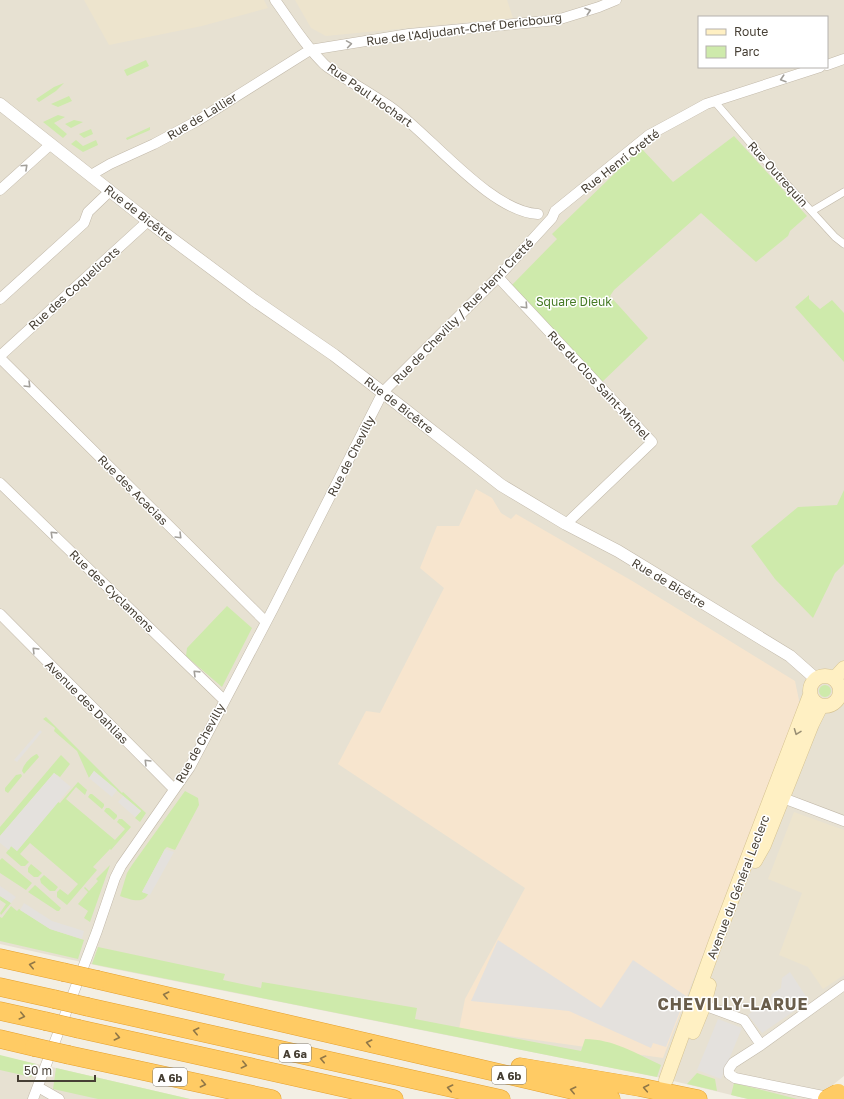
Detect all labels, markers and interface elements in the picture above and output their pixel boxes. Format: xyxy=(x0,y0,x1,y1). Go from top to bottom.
one-way arrow xyxy=(584,7,591,16)
street label: Rue de l'Adjudant-Chef Dericbourg xyxy=(365,10,563,48)
legend xyxy=(698,16,828,68)
text: Route xyxy=(734,24,768,39)
one-way arrow xyxy=(346,40,352,49)
text: Parc xyxy=(734,44,760,59)
street label: Rue Paul Hochart xyxy=(325,60,416,130)
one-way arrow xyxy=(780,74,787,83)
street label: Rue de Lallier xyxy=(164,89,240,143)
street label: Rue Henri Cretté xyxy=(578,126,662,196)
street label: Rue Outrequin xyxy=(745,138,811,210)
one-way arrow xyxy=(21,165,28,172)
street label: Rue de Bicêtre xyxy=(101,181,177,245)
street label: Rue de Chevilly / Rue Henri Cretté xyxy=(389,235,537,387)
street label: Rue des Coquelicots xyxy=(25,243,123,333)
park label: Square Dieuk xyxy=(536,294,612,309)
one-way arrow xyxy=(520,301,527,308)
street label: Rue du Clos Saint-Michel xyxy=(545,327,654,443)
street label: Rue de Bicêtre xyxy=(361,373,437,437)
one-way arrow xyxy=(23,381,31,388)
street label: Rue de Chevilly xyxy=(324,413,378,499)
street label: Rue des Acacias xyxy=(95,452,171,528)
one-way arrow xyxy=(50,531,58,539)
one-way arrow xyxy=(174,531,182,539)
street label: Rue des Cyclamens xyxy=(67,547,157,635)
street label: Rue de Bicêtre xyxy=(629,555,709,611)
one-way arrow xyxy=(32,647,40,655)
street label: Avenue des Dahlias xyxy=(42,657,132,747)
one-way arrow xyxy=(193,670,201,678)
street label: Rue de Chevilly xyxy=(172,700,228,785)
one-way arrow xyxy=(794,728,802,735)
one-way arrow xyxy=(144,759,152,767)
street label: Avenue du Général Leclerc xyxy=(704,812,773,961)
one-way arrow xyxy=(28,962,35,970)
one-way arrow xyxy=(163,992,169,1000)
district label: CHEVILLY-LARUE xyxy=(657,994,809,1014)
one-way arrow xyxy=(19,1011,26,1019)
one-way arrow xyxy=(193,1027,199,1035)
one-way arrow xyxy=(114,1033,121,1041)
one-way arrow xyxy=(365,1039,372,1047)
road number: A 6a xyxy=(279,1044,311,1062)
one-way arrow xyxy=(320,1056,326,1064)
scale bar xyxy=(18,1057,95,1083)
one-way arrow xyxy=(241,1061,248,1069)
text: 50 m xyxy=(24,1063,52,1078)
road number: A 6b xyxy=(492,1066,526,1084)
road number: A 6b xyxy=(153,1068,187,1086)
one-way arrow xyxy=(200,1079,206,1087)
one-way arrow xyxy=(446,1084,453,1092)
one-way arrow xyxy=(643,1085,649,1093)
one-way arrow xyxy=(570,1087,576,1095)

